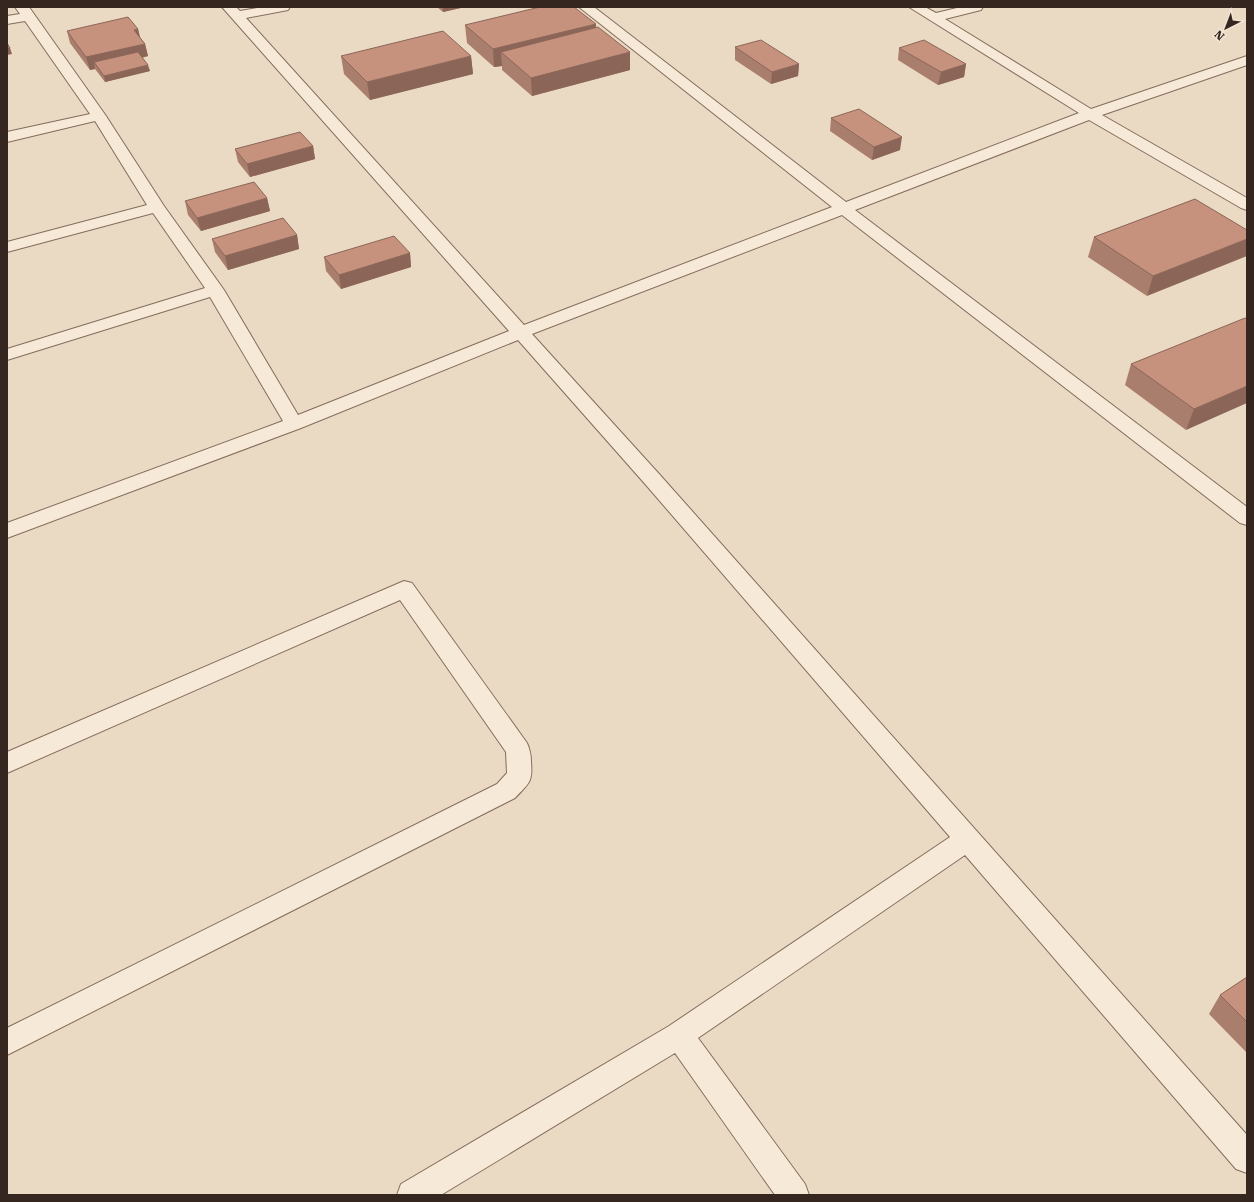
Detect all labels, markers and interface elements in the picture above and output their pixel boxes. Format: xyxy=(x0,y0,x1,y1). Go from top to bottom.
north arrow xyxy=(1206,8,1246,48)
text: N xyxy=(1212,27,1227,43)

